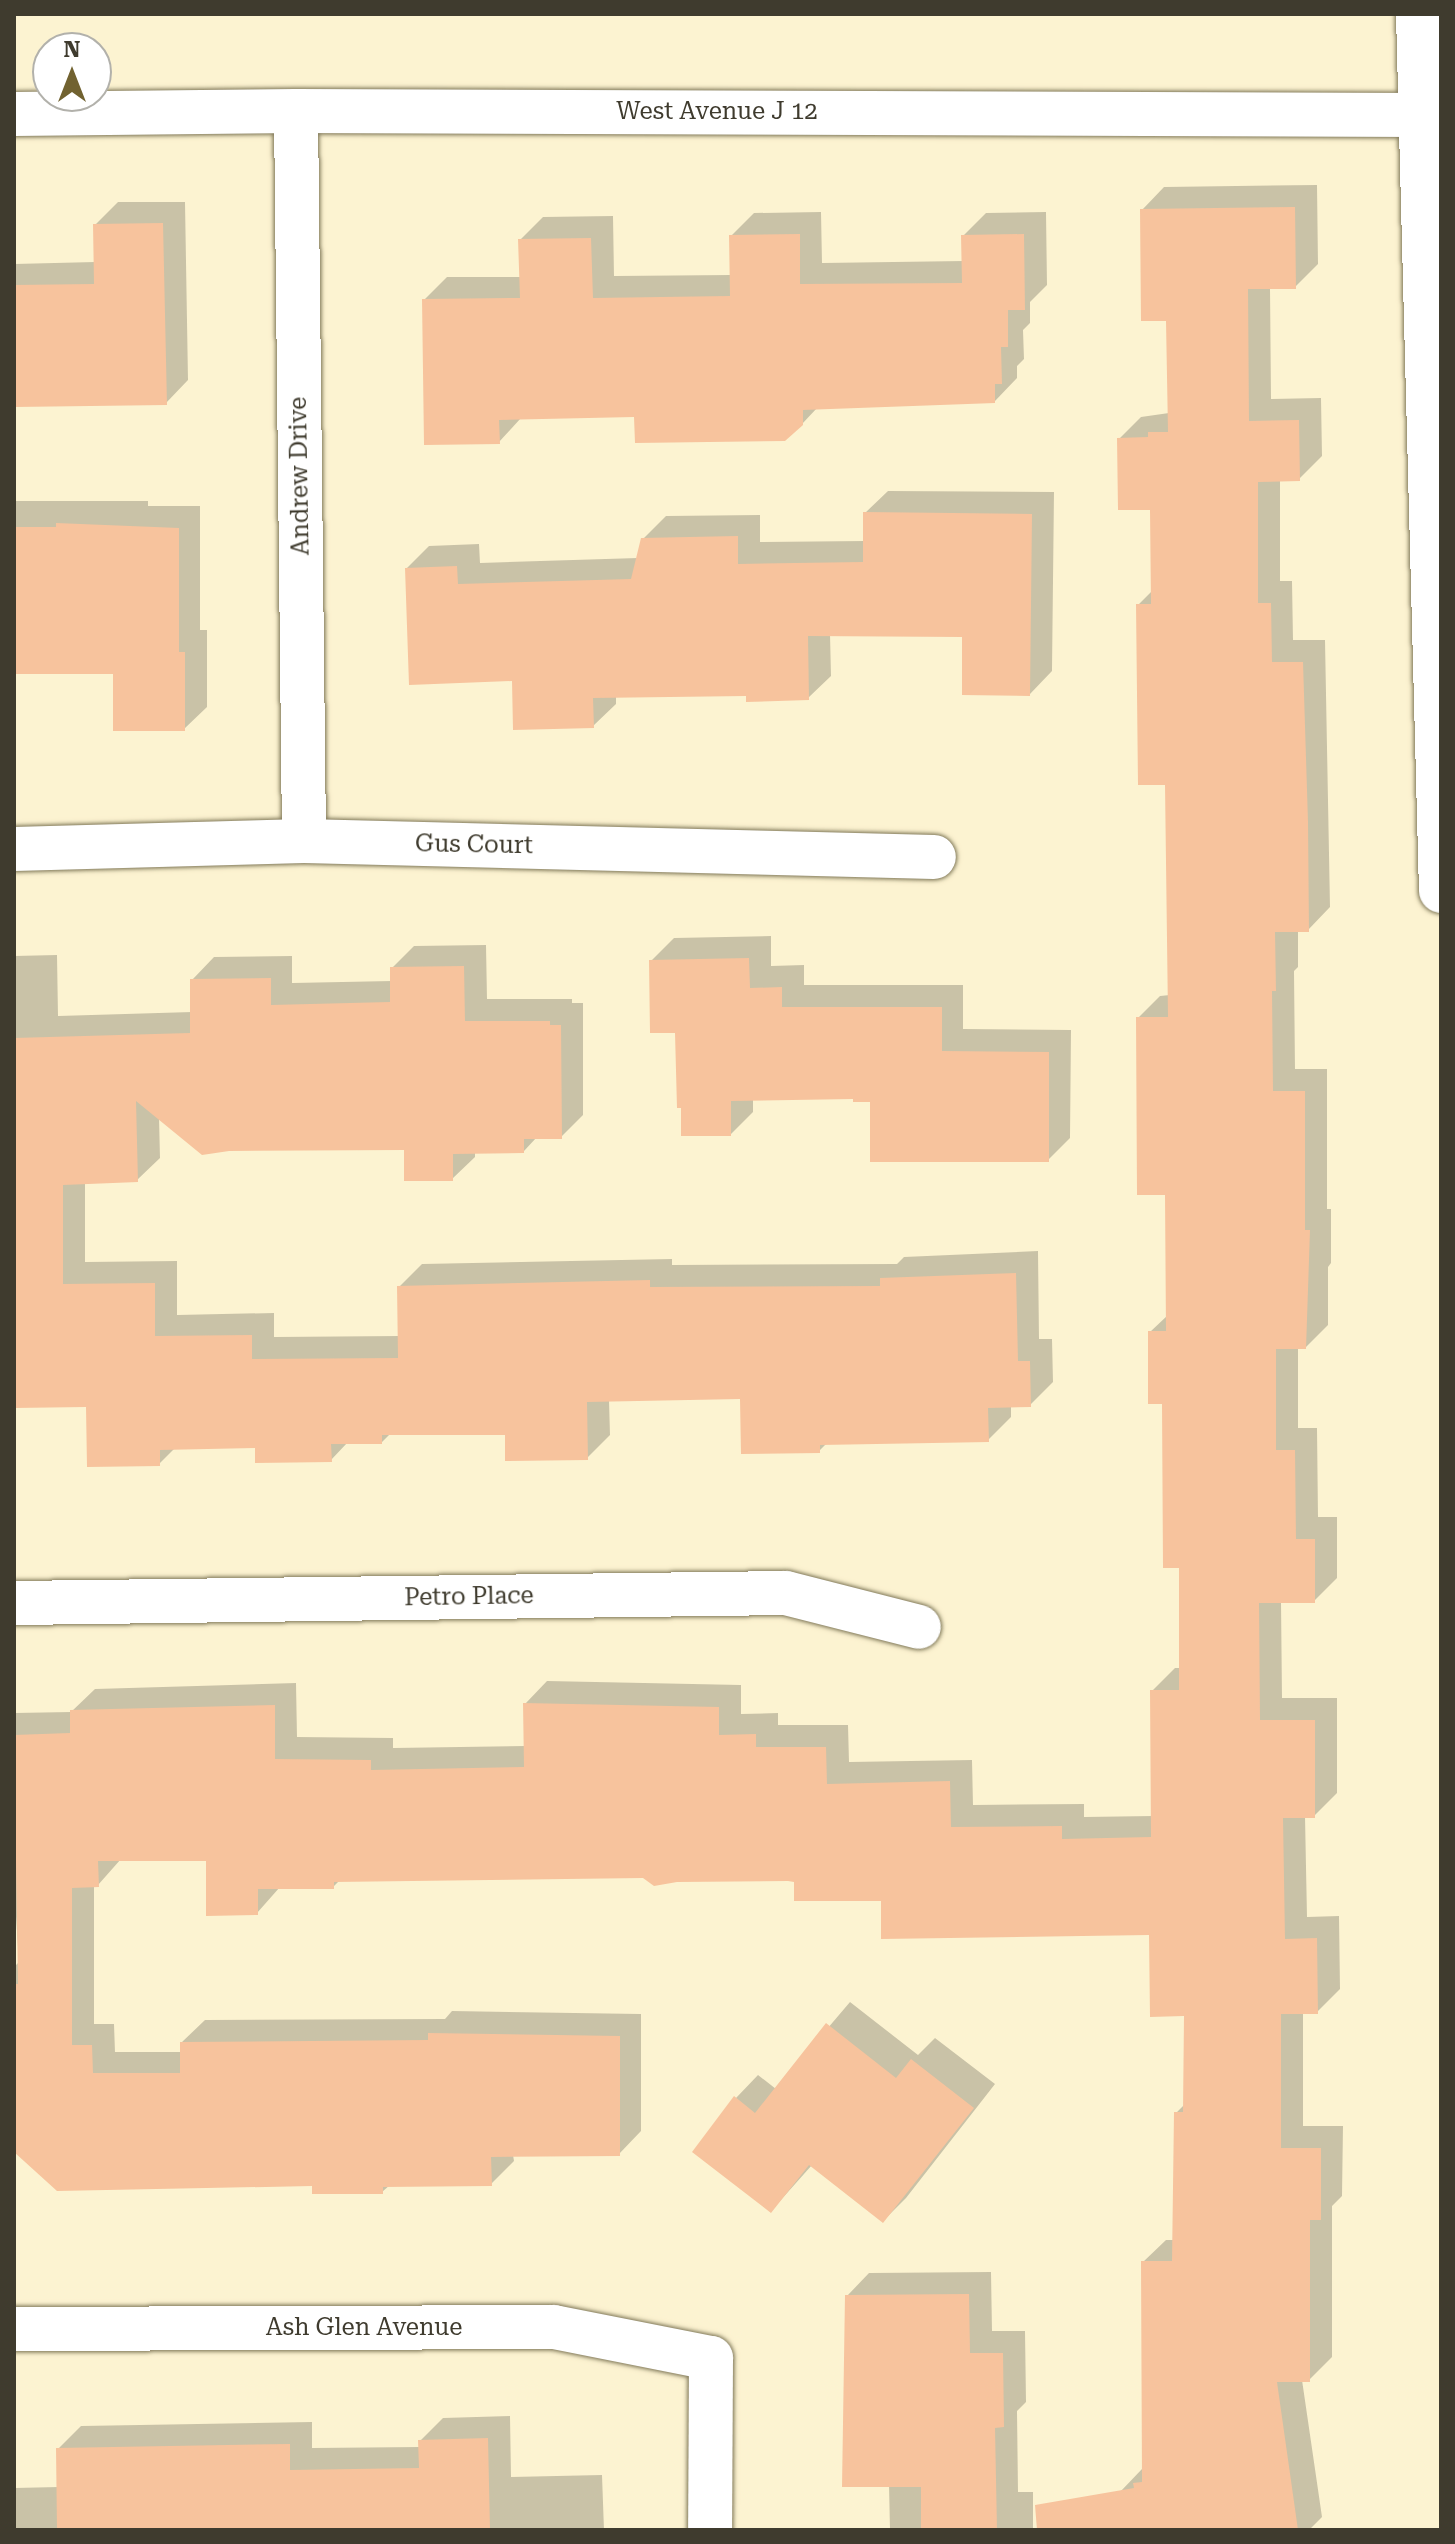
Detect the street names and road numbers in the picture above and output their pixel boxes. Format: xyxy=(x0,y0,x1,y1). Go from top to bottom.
street label: West Avenue J 12 xyxy=(616,98,818,126)
street label: Andrew Drive xyxy=(284,396,316,556)
street label: Gus Court xyxy=(415,830,533,860)
street label: Petro Place xyxy=(404,1581,534,1613)
street label: Ash Glen Avenue xyxy=(266,2314,462,2342)

